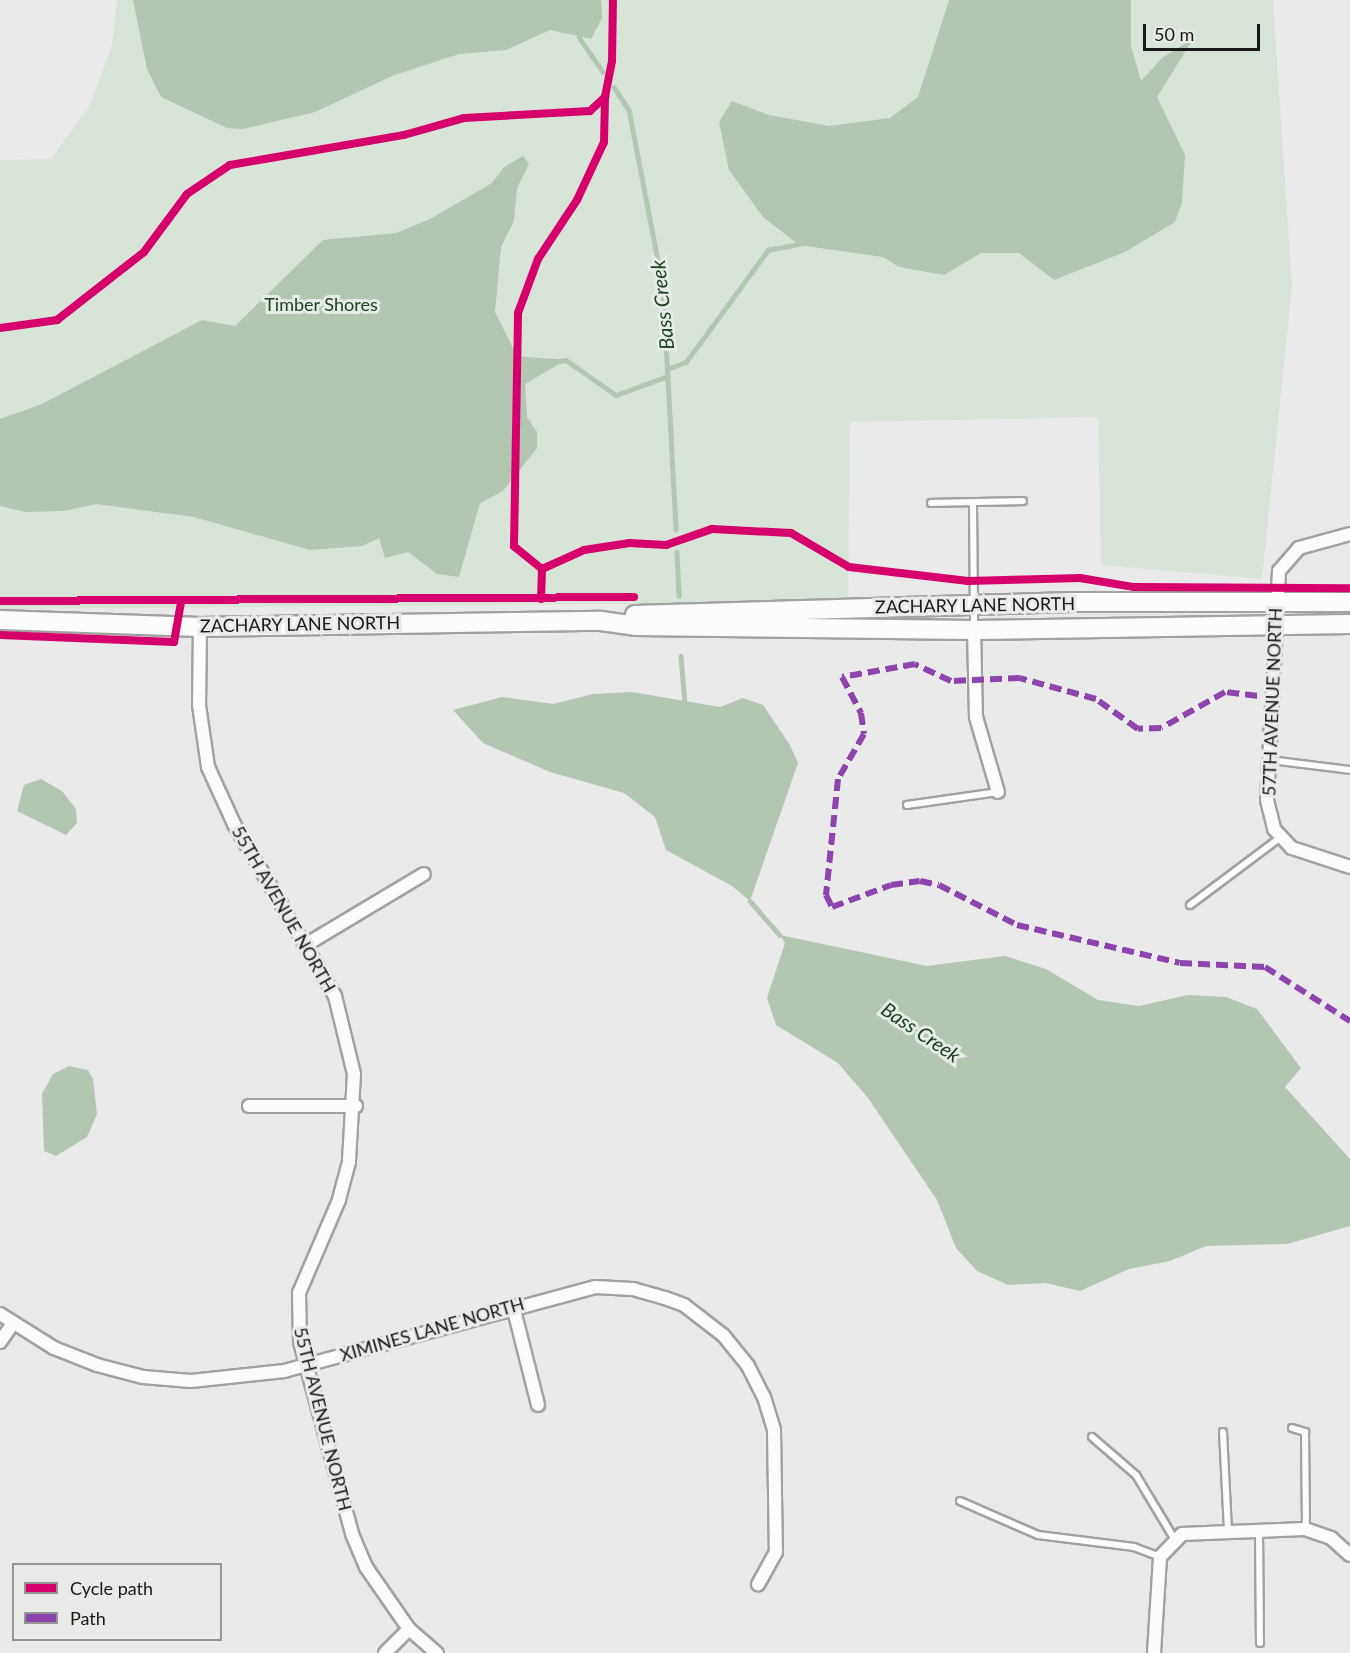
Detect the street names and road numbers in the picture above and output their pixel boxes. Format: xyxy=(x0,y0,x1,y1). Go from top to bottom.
street label: ZACHARY LANE NORTH xyxy=(874,592,1076,618)
street label: 57TH AVENUE NORTH xyxy=(1258,607,1286,797)
street label: ZACHARY LANE NORTH xyxy=(199,611,401,637)
street label: 55TH AVENUE NORTH xyxy=(227,822,341,996)
street label: XIMINES LANE NORTH xyxy=(337,1292,527,1366)
street label: 55TH AVENUE NORTH xyxy=(290,1325,356,1513)

